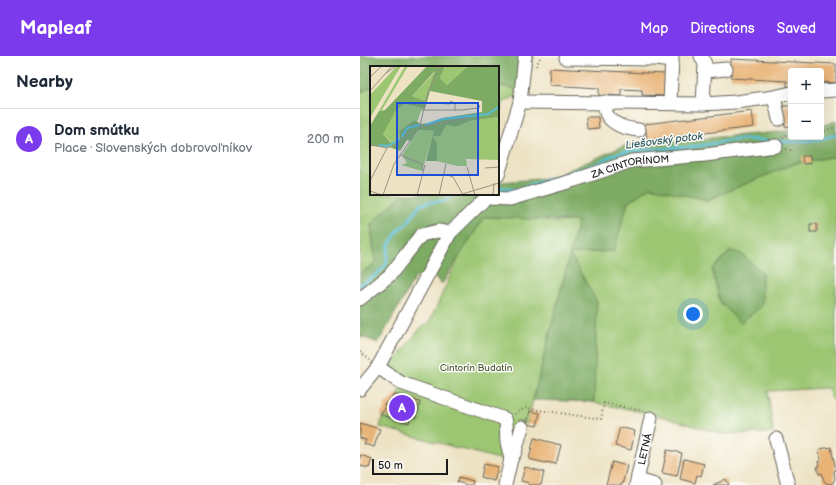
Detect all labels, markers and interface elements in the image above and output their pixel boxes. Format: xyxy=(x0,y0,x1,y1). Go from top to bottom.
text: Mapleaf xyxy=(20,17,92,40)
text: Map xyxy=(640,20,668,37)
text: Directions xyxy=(690,20,755,37)
text: Saved xyxy=(777,20,816,37)
inset map xyxy=(370,66,499,195)
map controls xyxy=(788,68,824,140)
button: + xyxy=(788,68,824,104)
text: Nearby xyxy=(16,72,73,92)
button: − xyxy=(788,104,824,140)
text: Dom smútku xyxy=(54,121,139,140)
water label: Liešovský potok xyxy=(625,129,704,152)
text: A xyxy=(25,131,33,147)
text: 200 m xyxy=(307,131,344,147)
text: Place · Slovenských dobrovoľníkov xyxy=(54,140,252,156)
street label: ZA CINTORÍNOM xyxy=(589,153,669,181)
your location xyxy=(683,304,703,324)
park label: Cintorín Budatín xyxy=(440,362,513,374)
pin: A xyxy=(389,393,415,423)
street label: LETNÁ xyxy=(636,431,655,466)
scale bar xyxy=(372,457,448,476)
text: 50 m xyxy=(378,459,403,472)

